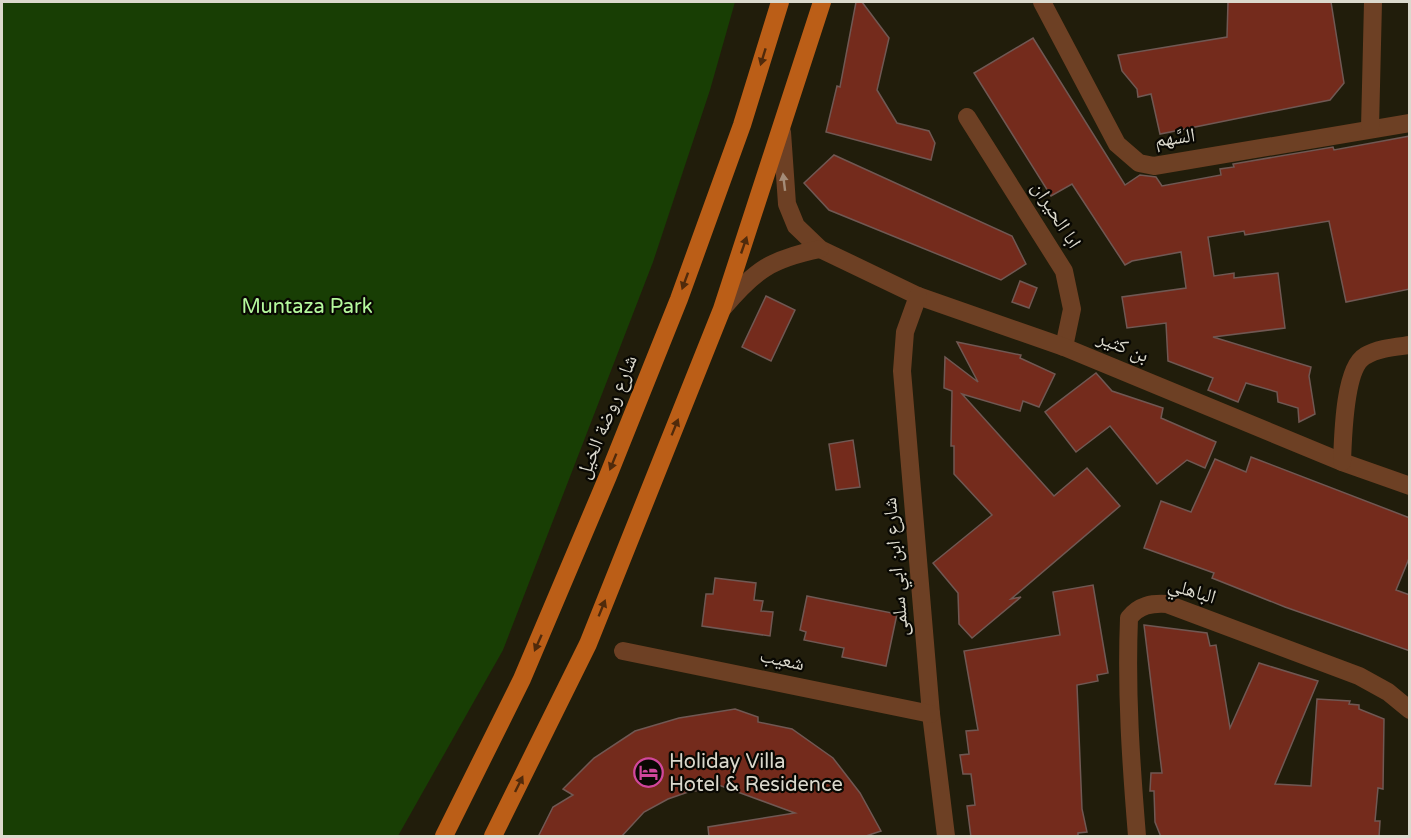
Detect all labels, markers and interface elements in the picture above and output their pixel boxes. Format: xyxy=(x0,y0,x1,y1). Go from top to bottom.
one-way arrow xyxy=(758,48,767,66)
street label: السَّهم xyxy=(1153,123,1197,154)
one-way arrow xyxy=(779,173,789,192)
street label: ابا الحيران xyxy=(1026,177,1086,253)
one-way arrow xyxy=(740,236,749,254)
one-way arrow xyxy=(680,272,690,290)
park label: Muntaza Park xyxy=(241,295,373,319)
street label: بن كثير xyxy=(1093,326,1152,368)
street label: شارع روضة الخيل xyxy=(571,351,643,483)
one-way arrow xyxy=(671,418,680,436)
one-way arrow xyxy=(608,454,618,472)
street label: شارع ابن ابي سلمى xyxy=(878,496,917,638)
street label: الباهلي xyxy=(1164,572,1219,613)
one-way arrow xyxy=(598,599,607,617)
one-way arrow xyxy=(534,634,543,651)
street label: شعيب xyxy=(758,644,806,676)
place label: Holiday Villa Hotel & Residence xyxy=(669,750,843,797)
hotel icon: Holiday Villa Hotel & Residence xyxy=(632,757,664,789)
one-way arrow xyxy=(513,775,523,793)

